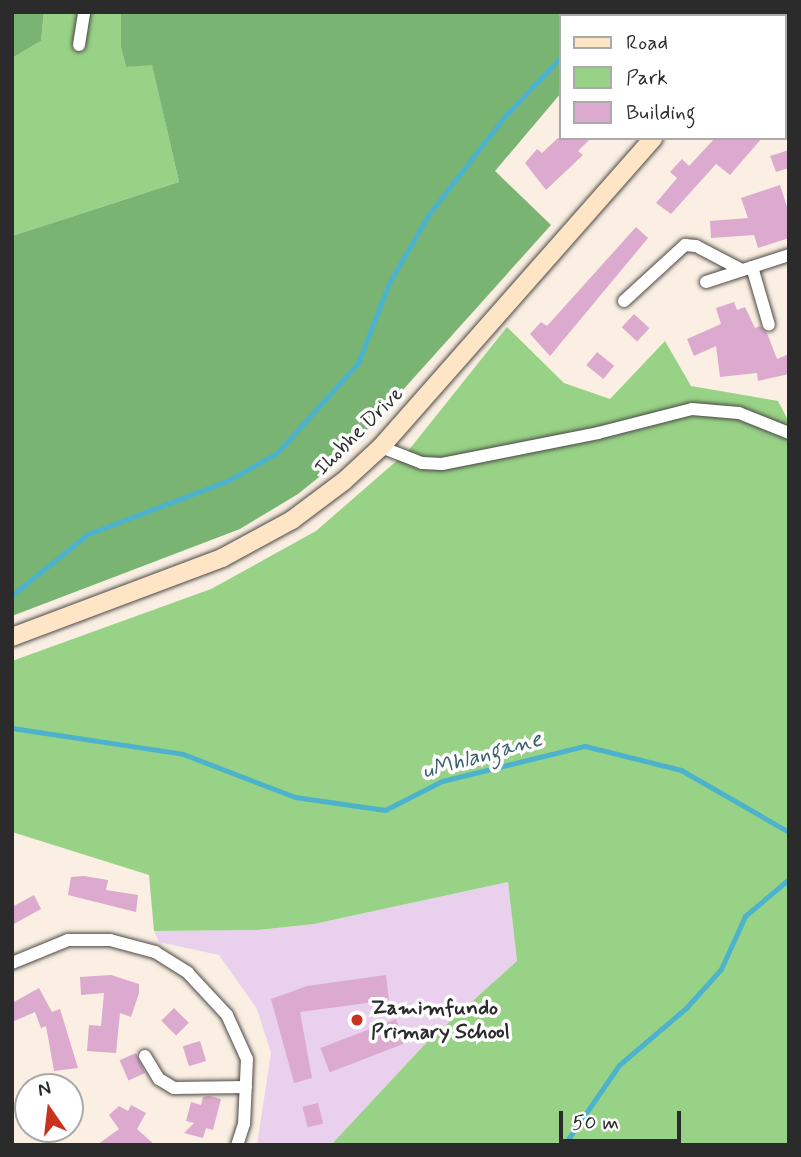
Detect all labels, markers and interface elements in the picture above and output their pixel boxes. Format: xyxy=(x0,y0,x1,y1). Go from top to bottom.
legend xyxy=(560,14,787,140)
text: Road xyxy=(626,29,668,57)
text: Park xyxy=(626,64,668,92)
text: Building xyxy=(626,99,696,127)
street label: Ihobhe Drive xyxy=(310,382,408,480)
water label: uMhlangane xyxy=(419,726,545,786)
place label: Zamimfundo Primary School xyxy=(371,995,510,1045)
marker: Zamimfundo Primary School xyxy=(349,1012,365,1028)
north arrow xyxy=(14,1073,84,1143)
text: N xyxy=(35,1075,53,1103)
scale bar xyxy=(563,1098,686,1142)
text: 50 m xyxy=(572,1109,619,1137)

